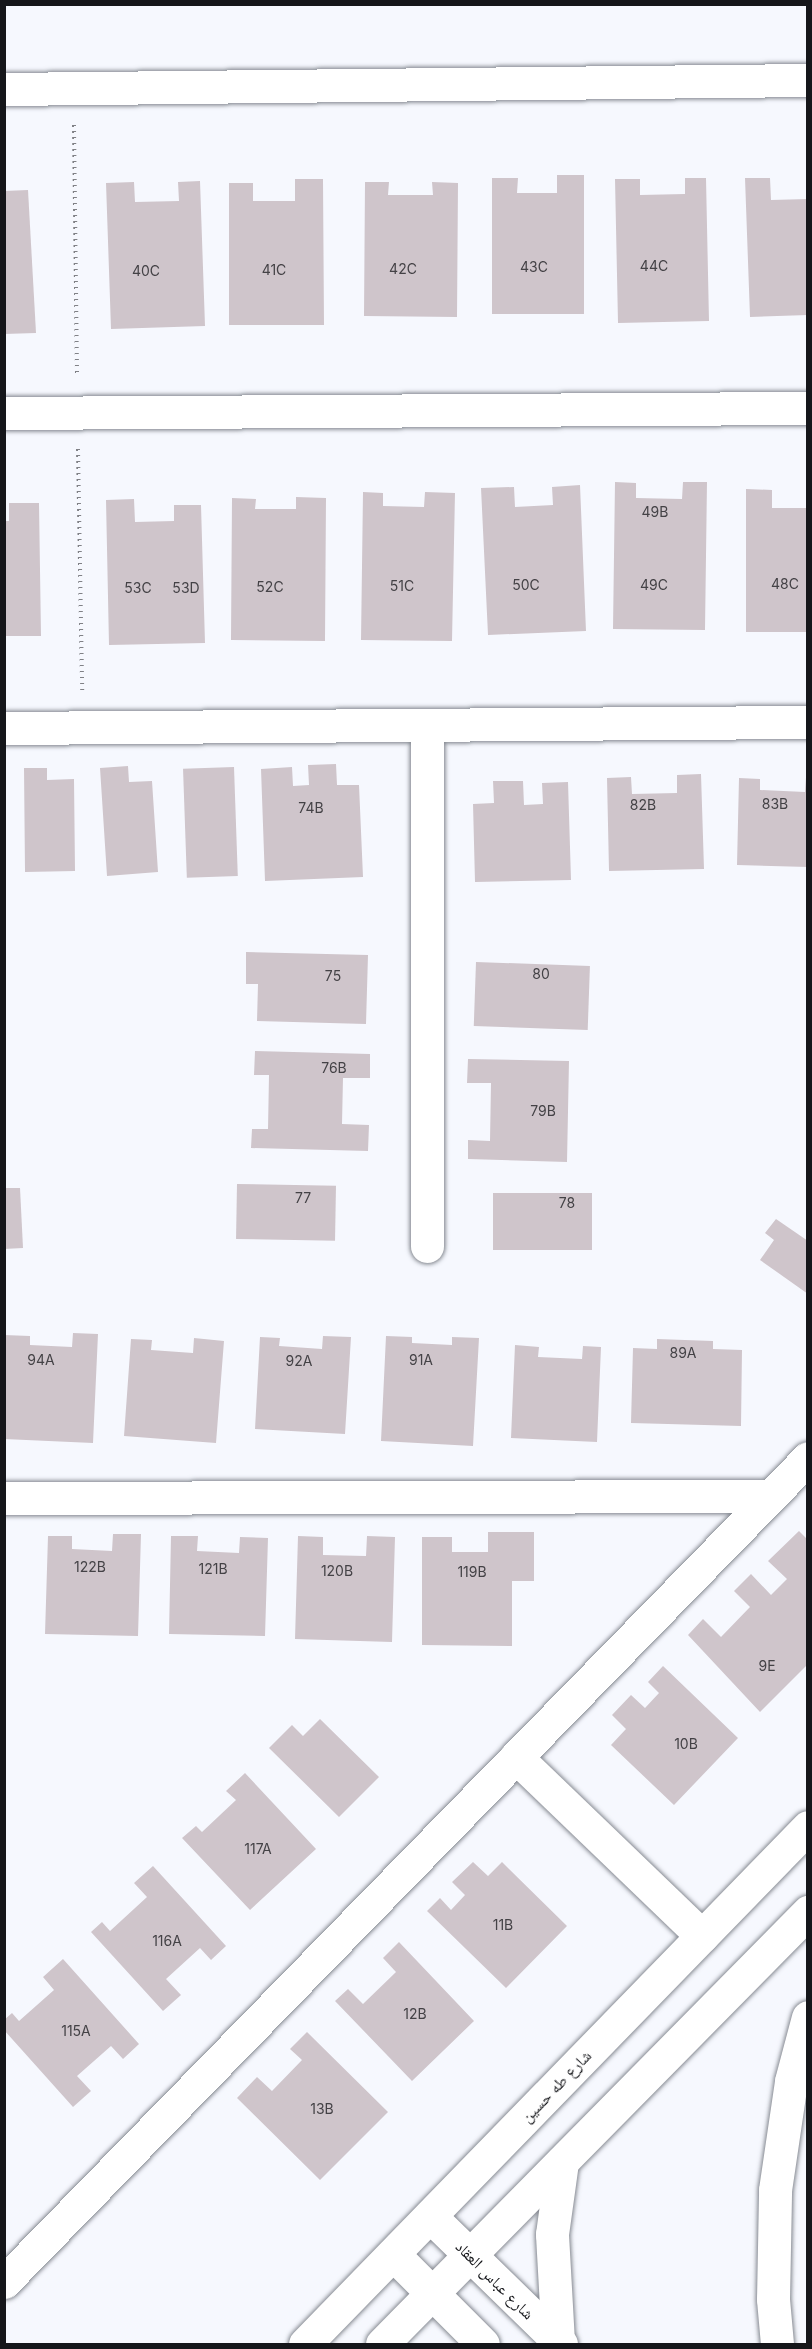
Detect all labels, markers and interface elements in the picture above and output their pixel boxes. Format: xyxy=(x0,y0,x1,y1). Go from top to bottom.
house number: 44C xyxy=(640,258,668,274)
house number: 43C xyxy=(520,259,548,275)
house number: 42C xyxy=(389,261,417,277)
house number: 41C xyxy=(262,262,286,278)
house number: 40C xyxy=(132,263,160,279)
house number: 49B xyxy=(642,504,668,520)
house number: 48C xyxy=(771,576,799,592)
house number: 50C xyxy=(512,577,540,593)
house number: 49C xyxy=(640,577,668,593)
house number: 51C xyxy=(390,578,414,594)
house number: 52C xyxy=(256,579,284,595)
house number: 53C xyxy=(124,580,152,596)
house number: 53D xyxy=(172,580,200,596)
house number: 83B xyxy=(762,796,788,812)
house number: 82B xyxy=(630,797,656,813)
house number: 74B xyxy=(298,800,324,816)
house number: 80 xyxy=(532,966,550,982)
house number: 75 xyxy=(325,968,341,984)
house number: 76B xyxy=(321,1060,347,1076)
house number: 79B xyxy=(530,1103,556,1119)
house number: 77 xyxy=(295,1190,311,1206)
house number: 78 xyxy=(559,1195,575,1211)
house number: 89A xyxy=(669,1345,697,1361)
house number: 94A xyxy=(27,1352,55,1368)
house number: 91A xyxy=(409,1352,433,1368)
house number: 92A xyxy=(286,1353,312,1369)
house number: 122B xyxy=(74,1559,106,1575)
house number: 121B xyxy=(198,1561,228,1577)
house number: 120B xyxy=(321,1563,353,1579)
house number: 119B xyxy=(457,1564,487,1580)
house number: 9E xyxy=(758,1658,776,1674)
house number: 10B xyxy=(674,1736,698,1752)
house number: 117A xyxy=(244,1841,272,1857)
house number: 11B xyxy=(493,1917,513,1933)
house number: 116A xyxy=(152,1933,182,1949)
house number: 12B xyxy=(403,2006,427,2022)
house number: 115A xyxy=(61,2023,91,2039)
street label: شارع طه حسين xyxy=(517,2046,595,2126)
house number: 13B xyxy=(310,2101,334,2117)
street label: شارع عباس العقاد xyxy=(452,2237,538,2323)

